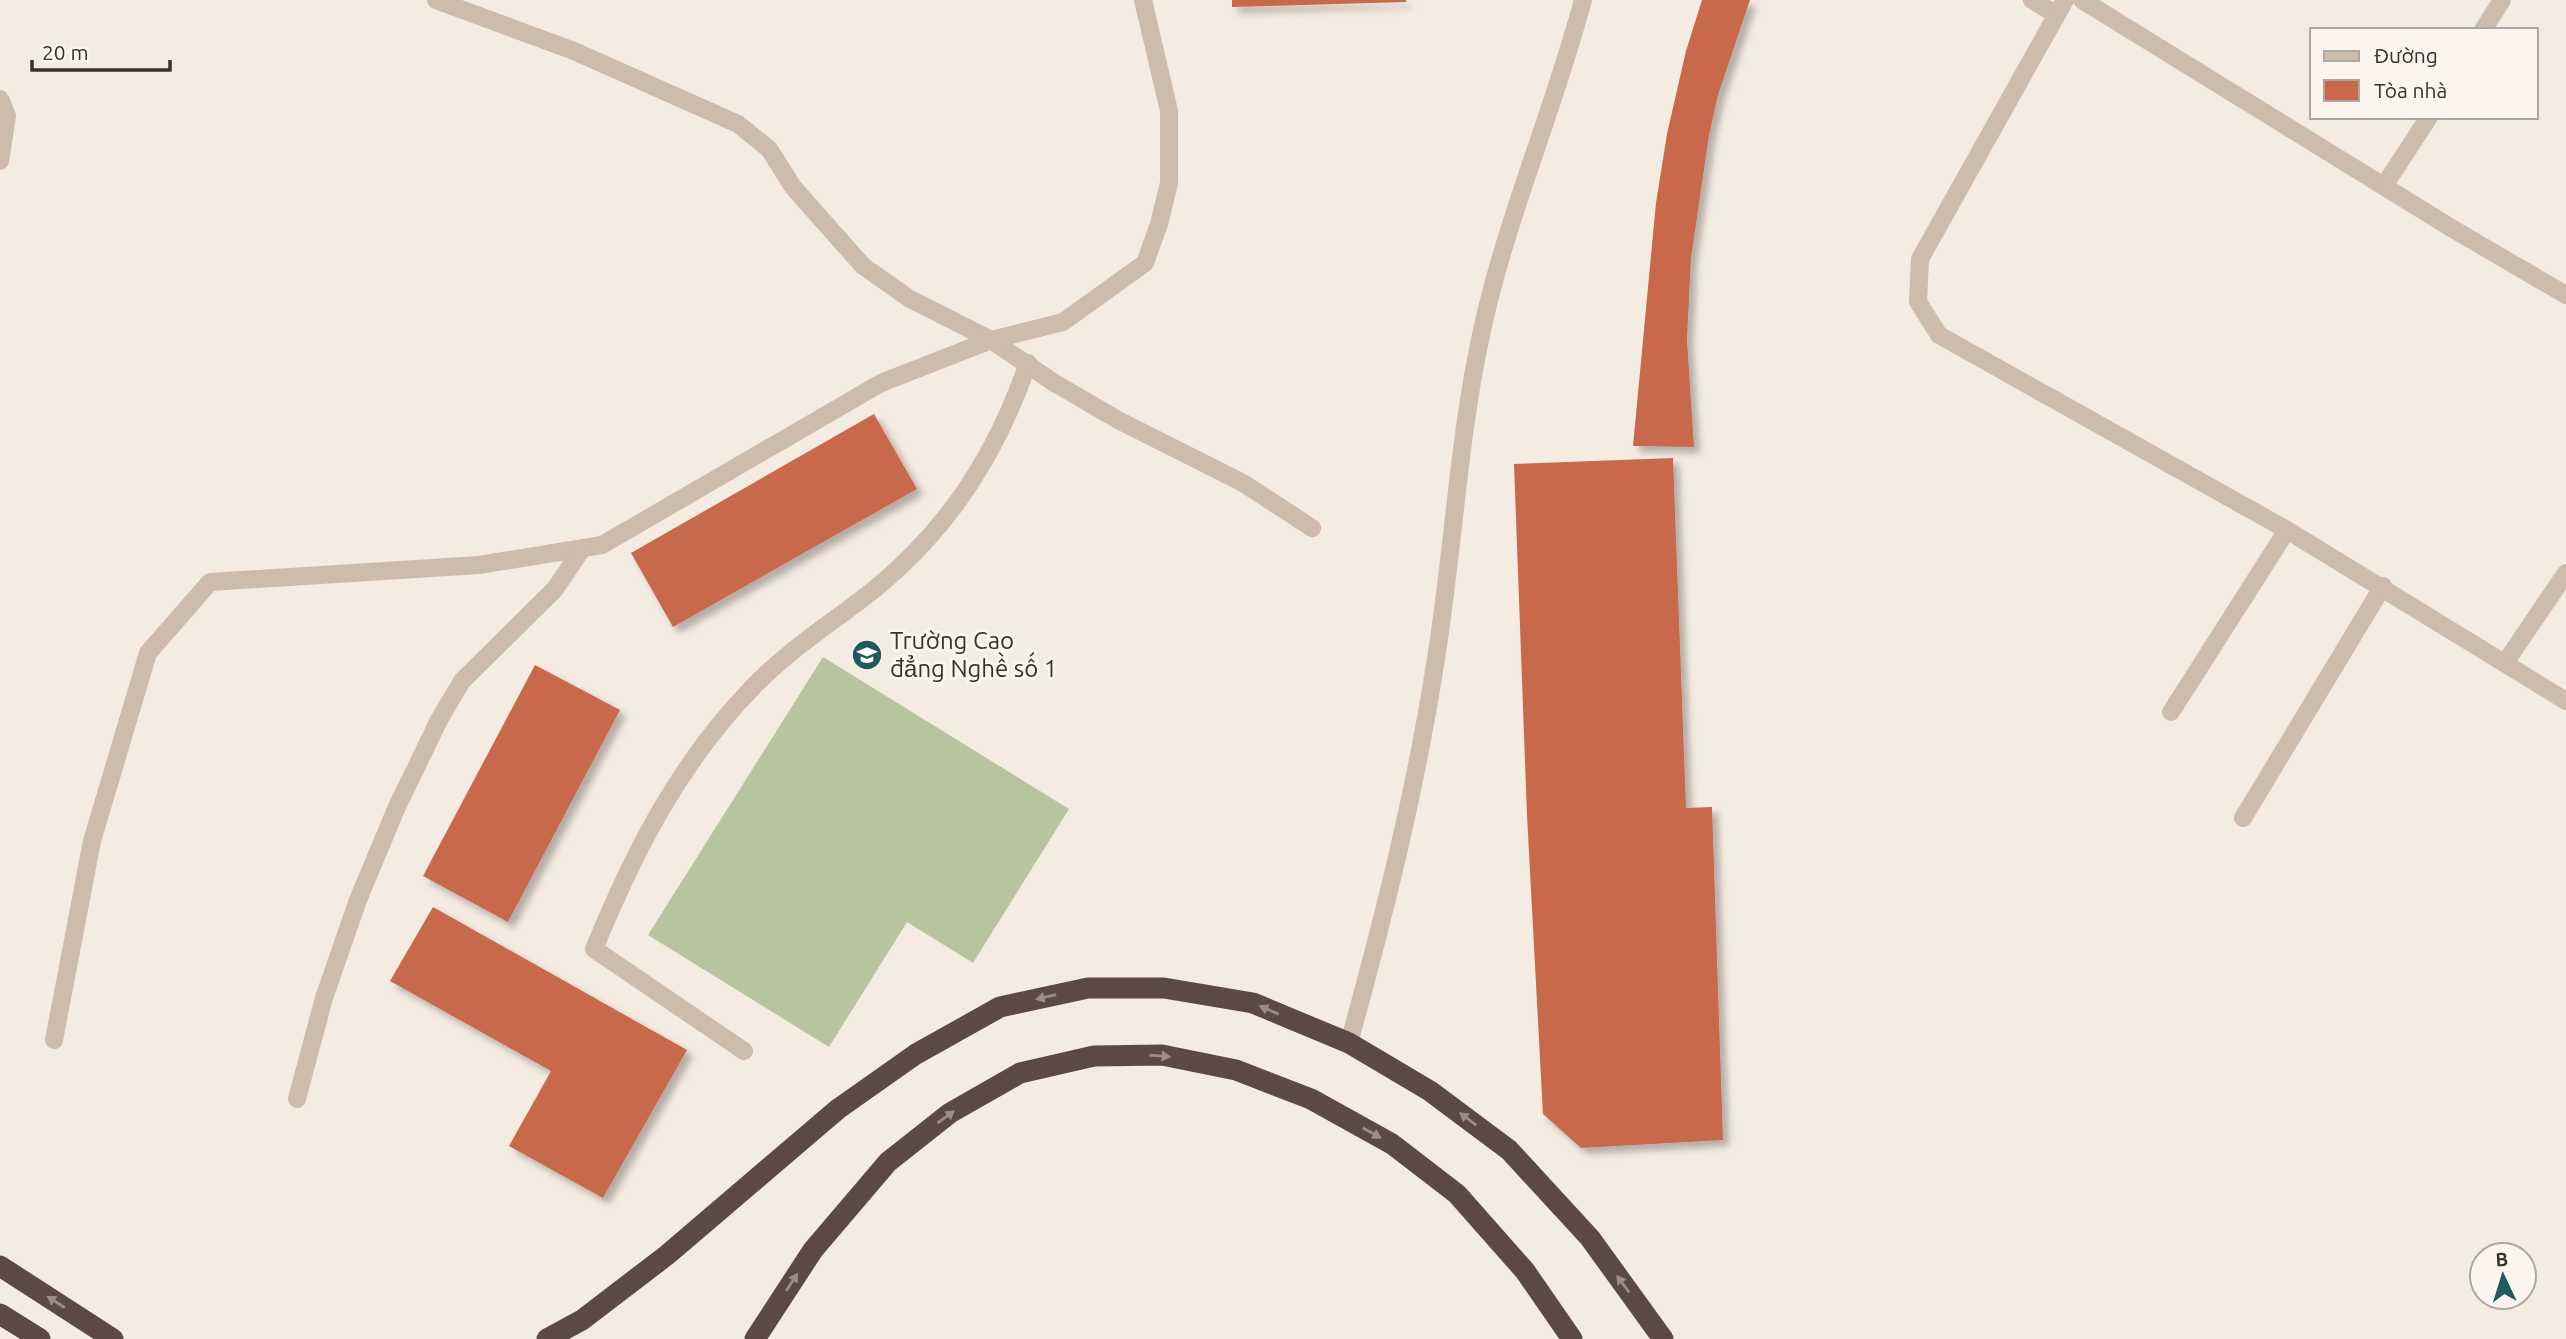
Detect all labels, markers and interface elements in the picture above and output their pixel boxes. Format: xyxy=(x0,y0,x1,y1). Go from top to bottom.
scale bar xyxy=(32,28,170,72)
legend xyxy=(2310,28,2538,119)
text: 20 m xyxy=(42,40,89,64)
text: Đường xyxy=(2374,43,2438,67)
text: Tòa nhà xyxy=(2374,78,2447,102)
place label: Trường Cao đẳng Nghề số 1 xyxy=(890,627,1057,682)
school or university icon: Trường Cao đẳng Nghề số 1 xyxy=(850,638,884,672)
one-way arrow xyxy=(1035,992,1057,1003)
one-way arrow xyxy=(1259,1004,1280,1015)
one-way arrow xyxy=(1149,1051,1171,1062)
one-way arrow xyxy=(937,1110,956,1124)
one-way arrow xyxy=(1459,1112,1477,1126)
one-way arrow xyxy=(1362,1127,1381,1139)
north arrow xyxy=(2468,1241,2538,1311)
text: B xyxy=(2495,1248,2509,1270)
one-way arrow xyxy=(785,1273,799,1291)
one-way arrow xyxy=(1616,1275,1630,1293)
one-way arrow xyxy=(47,1296,66,1309)

